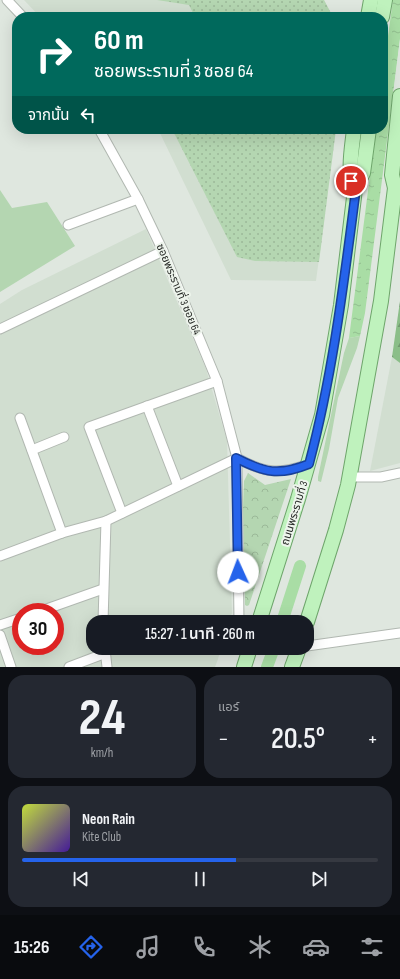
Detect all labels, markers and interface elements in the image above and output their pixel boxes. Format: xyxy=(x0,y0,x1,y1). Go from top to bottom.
text: 60 m xyxy=(94,24,143,57)
icon: right xyxy=(28,28,80,80)
text: ซอยพระรามที่ 3 ซอย 64 xyxy=(94,61,253,82)
icon: left xyxy=(77,104,99,126)
text: จากนั้น xyxy=(28,106,69,125)
pin xyxy=(334,164,368,198)
icon: arrive xyxy=(340,170,362,192)
street label: ซอยพระรามที่ 3 ซอย 64 xyxy=(154,241,206,337)
street label: ถนนพระรามที่ 3 xyxy=(277,478,311,547)
position arrow xyxy=(217,551,259,593)
speed limit sign: 30 xyxy=(12,603,64,655)
text: 15:27 · 1 นาที · 260 m xyxy=(145,625,255,644)
text: 24 xyxy=(79,687,125,750)
text: แอร์ xyxy=(218,699,239,715)
text: 20.5° xyxy=(271,721,325,757)
text: − xyxy=(218,726,229,753)
text: + xyxy=(367,726,378,753)
text: km/h xyxy=(91,745,113,761)
text: Neon Rain xyxy=(82,810,135,829)
text: Kite Club xyxy=(82,829,121,845)
icon: previous xyxy=(70,868,92,890)
icon: pause xyxy=(189,868,211,890)
icon: next xyxy=(308,868,330,890)
icon: directions xyxy=(77,933,105,961)
icon: music xyxy=(134,933,162,961)
icon: phone xyxy=(190,933,218,961)
icon: climate xyxy=(246,933,274,961)
icon: car xyxy=(302,933,330,961)
icon: filters xyxy=(358,933,386,961)
text: 15:26 xyxy=(14,937,49,958)

